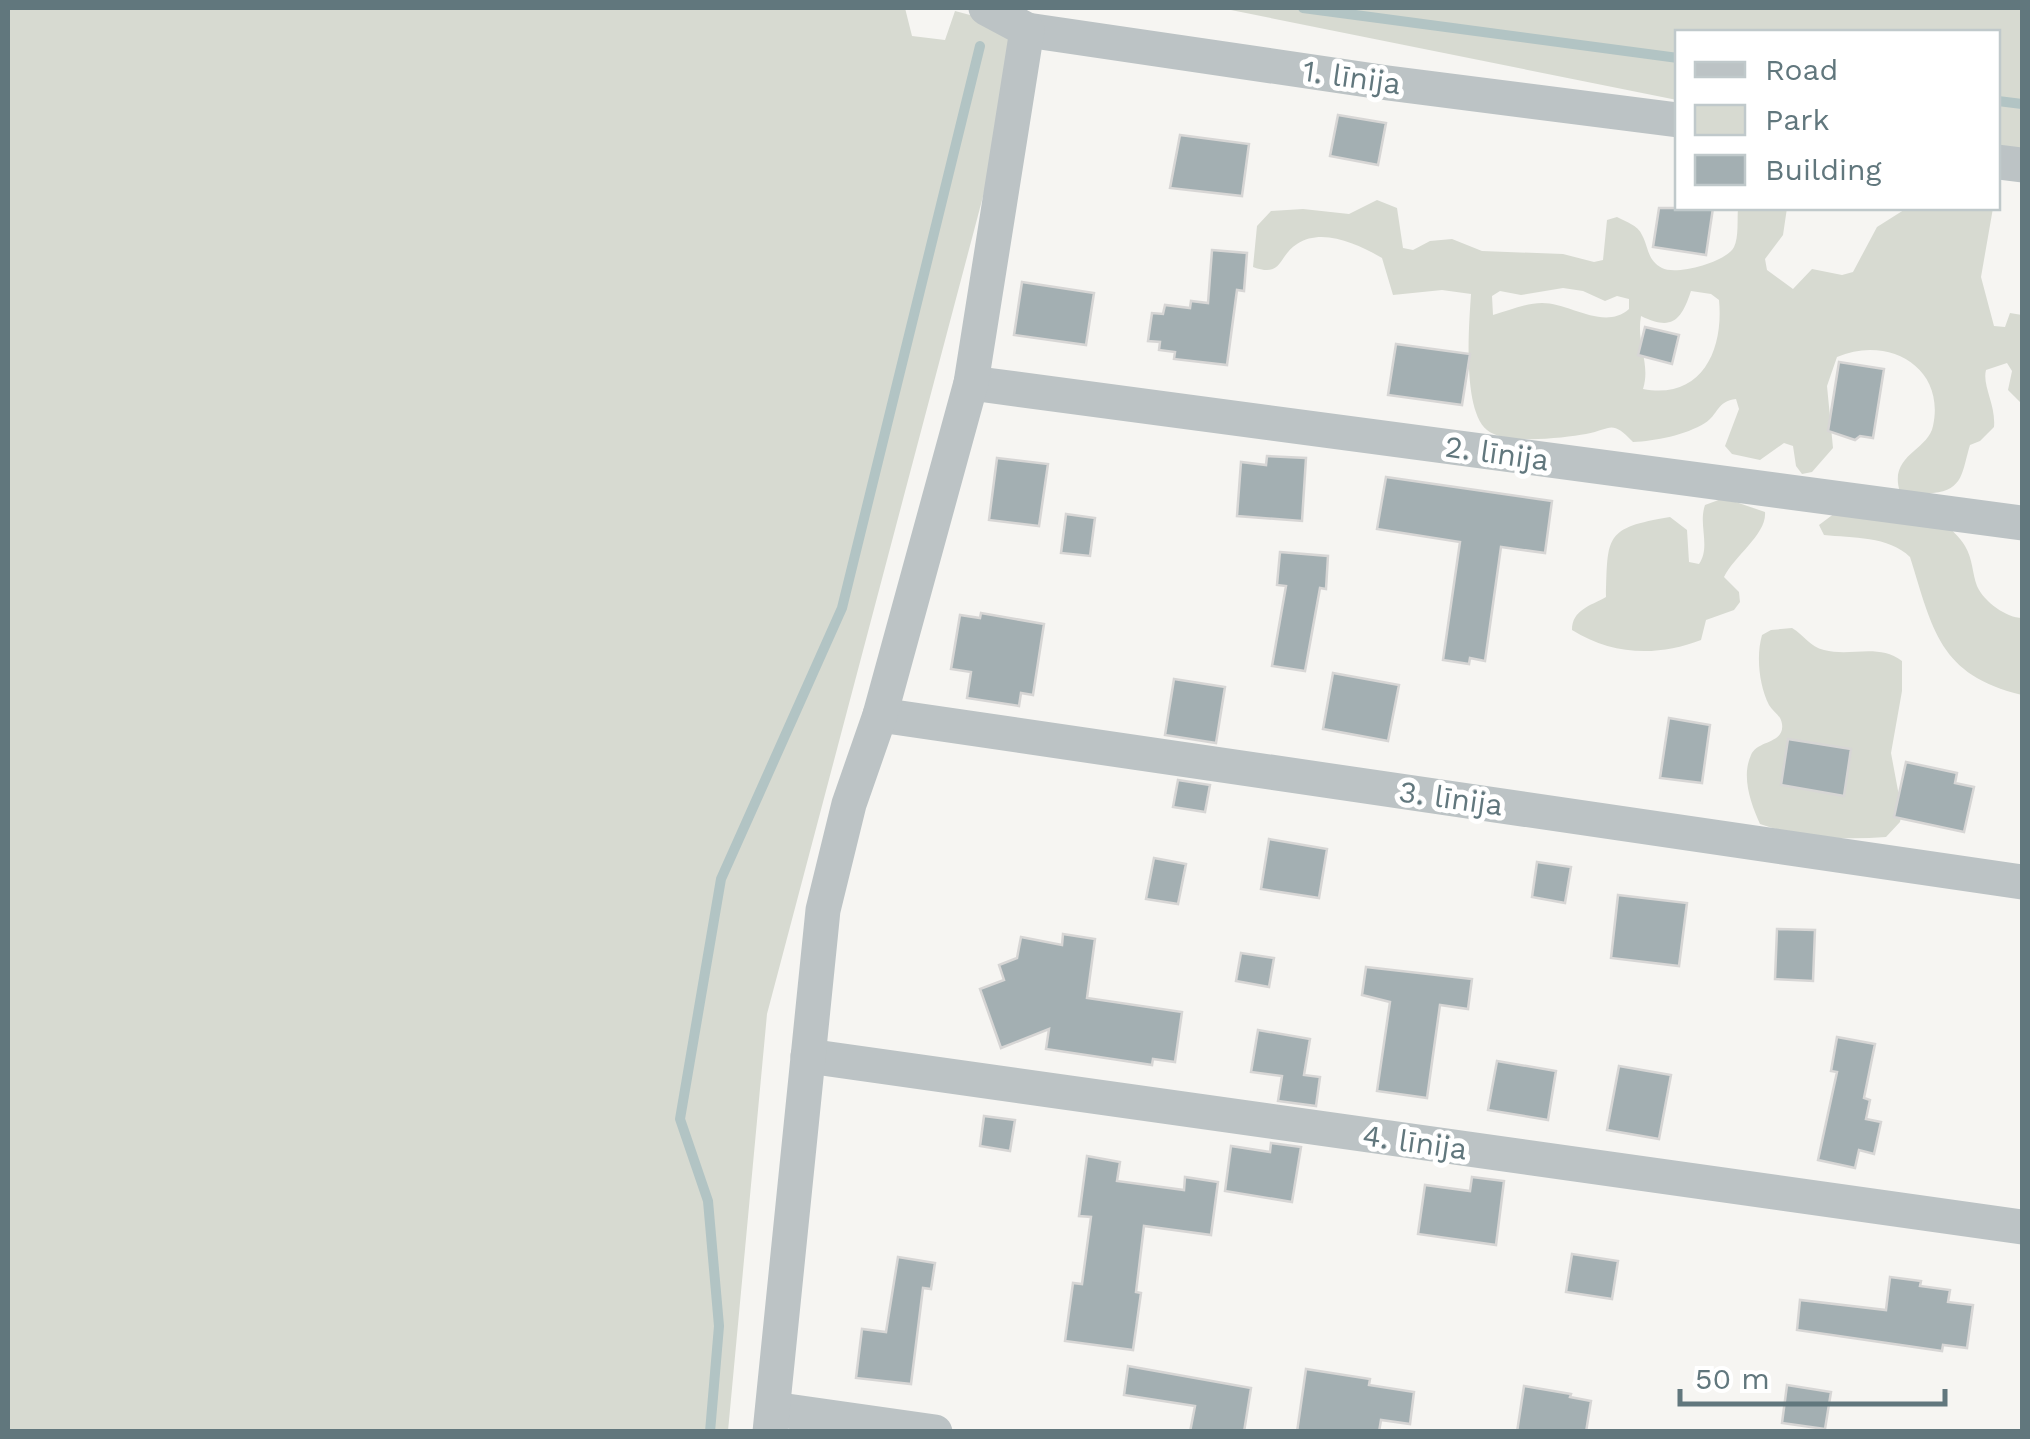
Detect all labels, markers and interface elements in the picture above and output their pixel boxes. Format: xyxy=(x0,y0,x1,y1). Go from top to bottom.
legend xyxy=(1675,30,2000,210)
text: Road xyxy=(1765,52,1838,87)
street label: 1. līnija xyxy=(1301,53,1403,101)
text: Park xyxy=(1765,102,1830,137)
text: Building xyxy=(1765,152,1882,187)
street label: 2. līnija xyxy=(1443,428,1551,478)
street label: 3. līnija xyxy=(1397,773,1505,823)
street label: 4. līnija xyxy=(1361,1117,1469,1167)
scale bar xyxy=(1680,1344,1945,1406)
text: 50 m xyxy=(1695,1361,1770,1396)

